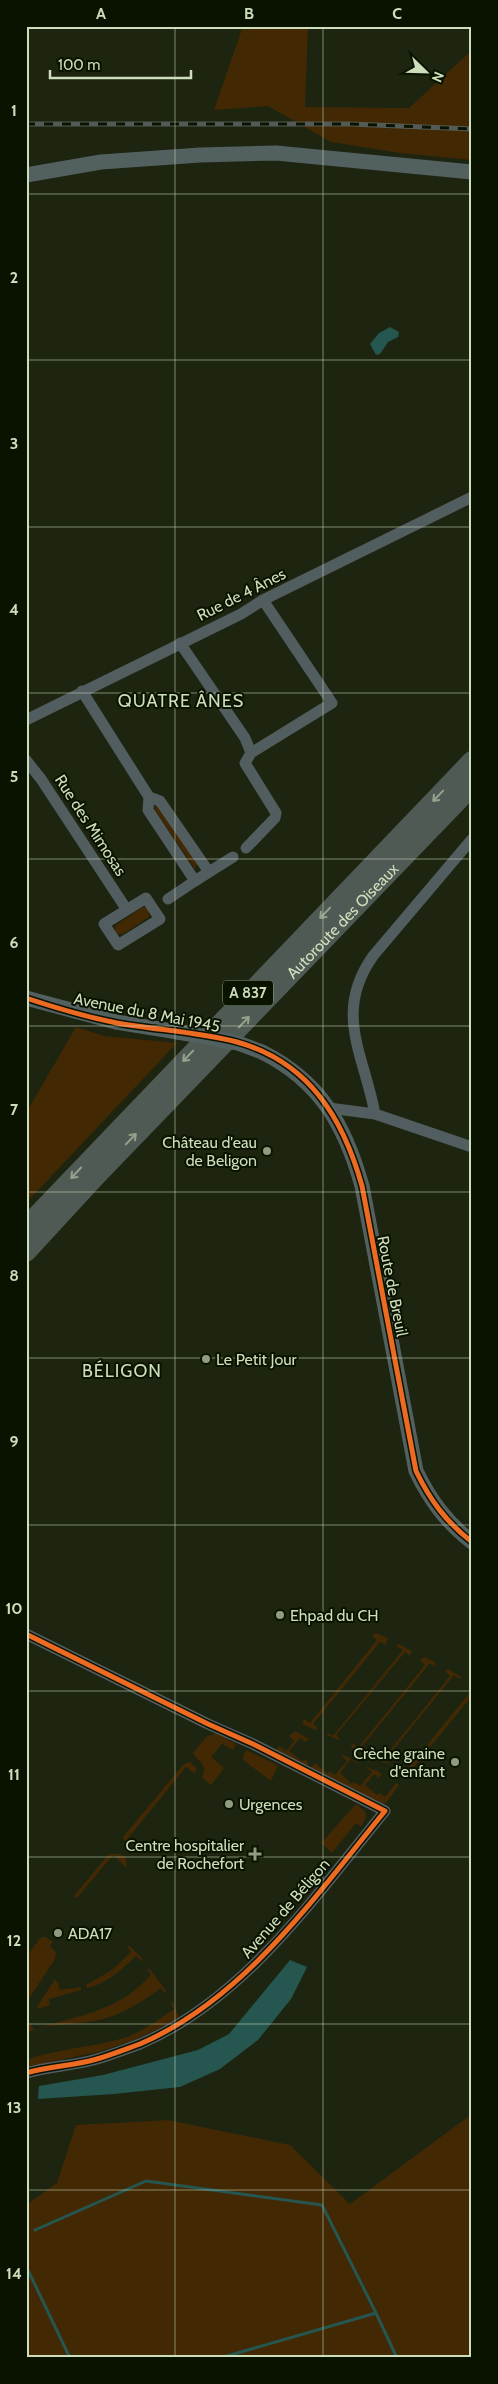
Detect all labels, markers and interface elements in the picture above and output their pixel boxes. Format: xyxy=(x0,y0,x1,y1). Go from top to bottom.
text: A xyxy=(96,4,106,23)
text: B xyxy=(244,4,254,23)
text: C xyxy=(392,4,402,23)
scale bar xyxy=(50,48,191,80)
north arrow xyxy=(400,48,450,98)
text: 100 m xyxy=(58,56,100,74)
text: N xyxy=(428,69,448,85)
text: 1 xyxy=(11,101,17,120)
text: 2 xyxy=(10,268,18,287)
text: 3 xyxy=(10,434,18,453)
street label: Rue de 4 Ânes xyxy=(194,564,289,625)
text: 4 xyxy=(9,600,19,619)
district label: QUATRE ÂNES xyxy=(118,690,244,712)
text: 5 xyxy=(10,767,18,786)
street label: Rue des Mimosas xyxy=(51,771,131,880)
one-way arrow xyxy=(432,790,444,803)
street label: Autoroute des Oiseaux xyxy=(283,859,403,983)
one-way arrow xyxy=(319,907,331,920)
text: 6 xyxy=(10,933,19,952)
road number: A 837 xyxy=(223,980,273,1006)
street label: Avenue du 8 Mai 1945 xyxy=(72,989,221,1036)
one-way arrow xyxy=(237,1016,250,1028)
one-way arrow xyxy=(182,1049,194,1062)
text: 7 xyxy=(10,1100,19,1119)
one-way arrow xyxy=(125,1133,137,1146)
place label: Château d'eau de Beligon xyxy=(162,1133,257,1170)
marker: Château d'eau de Beligon xyxy=(261,1145,273,1157)
one-way arrow xyxy=(70,1166,81,1179)
street label: Route de Breuil xyxy=(373,1234,412,1338)
text: 8 xyxy=(9,1266,19,1285)
place label: Le Petit Jour xyxy=(216,1350,298,1369)
marker: Le Petit Jour xyxy=(200,1353,212,1365)
district label: BÉLIGON xyxy=(82,1360,162,1382)
text: 9 xyxy=(10,1432,19,1451)
text: 10 xyxy=(5,1599,23,1618)
place label: Ehpad du CH xyxy=(290,1606,379,1625)
marker: Ehpad du CH xyxy=(274,1609,286,1621)
place label: Crèche graine d'enfant xyxy=(353,1744,446,1781)
marker: Crèche graine d'enfant xyxy=(449,1756,461,1768)
text: 11 xyxy=(8,1765,20,1784)
place label: Urgences xyxy=(239,1795,303,1814)
marker: Urgences xyxy=(223,1798,235,1810)
place label: Centre hospitalier de Rochefort xyxy=(125,1836,245,1873)
marker: Centre hospitalier de Rochefort xyxy=(248,1847,262,1861)
street label: Avenue de Béligon xyxy=(237,1855,334,1962)
place label: ADA17 xyxy=(68,1924,112,1943)
marker: ADA17 xyxy=(52,1927,64,1939)
text: 12 xyxy=(7,1931,21,1950)
text: 13 xyxy=(7,2098,21,2117)
text: 14 xyxy=(6,2264,22,2283)

